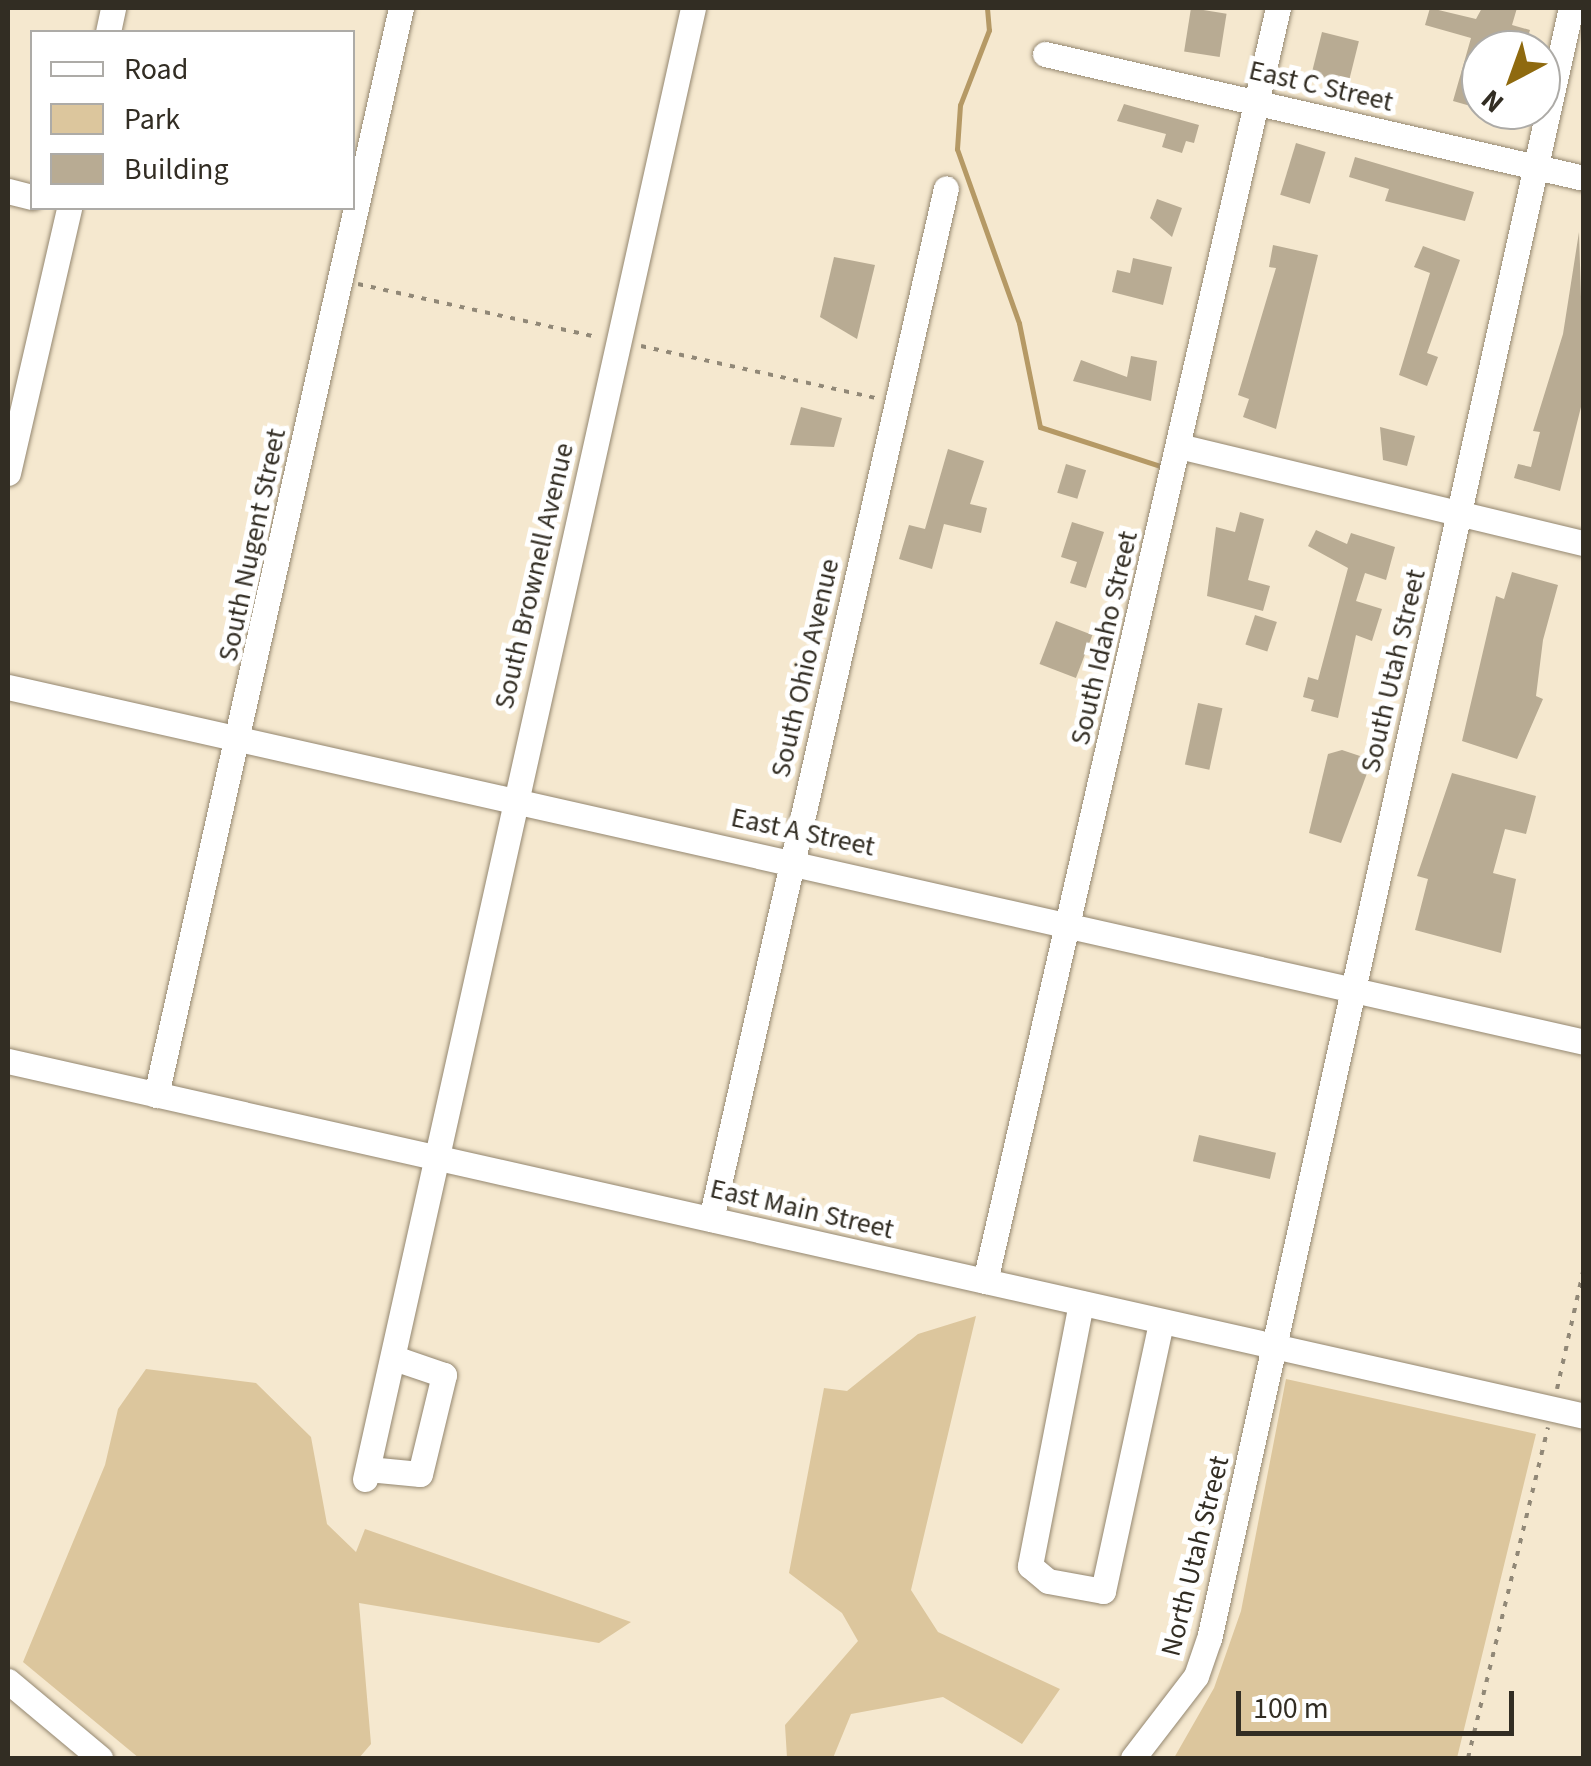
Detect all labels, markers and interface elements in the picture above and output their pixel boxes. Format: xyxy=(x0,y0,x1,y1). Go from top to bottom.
legend xyxy=(30,30,355,210)
north arrow xyxy=(1461,30,1561,130)
text: Road xyxy=(124,48,188,91)
street label: East C Street xyxy=(1246,53,1396,119)
text: N xyxy=(1472,80,1513,122)
text: Park xyxy=(124,98,180,141)
text: Building xyxy=(124,148,229,191)
street label: South Nugent Street xyxy=(211,426,293,664)
street label: South Brownell Avenue xyxy=(487,440,581,712)
street label: South Idaho Street xyxy=(1063,528,1145,748)
street label: South Ohio Avenue xyxy=(763,555,847,781)
street label: South Utah Street xyxy=(1353,566,1433,776)
street label: East A Street xyxy=(728,800,878,864)
street label: East Main Street xyxy=(707,1172,897,1246)
street label: North Utah Street xyxy=(1154,1452,1236,1660)
scale bar xyxy=(1241,1671,1518,1733)
text: 100 m xyxy=(1253,1687,1329,1730)

